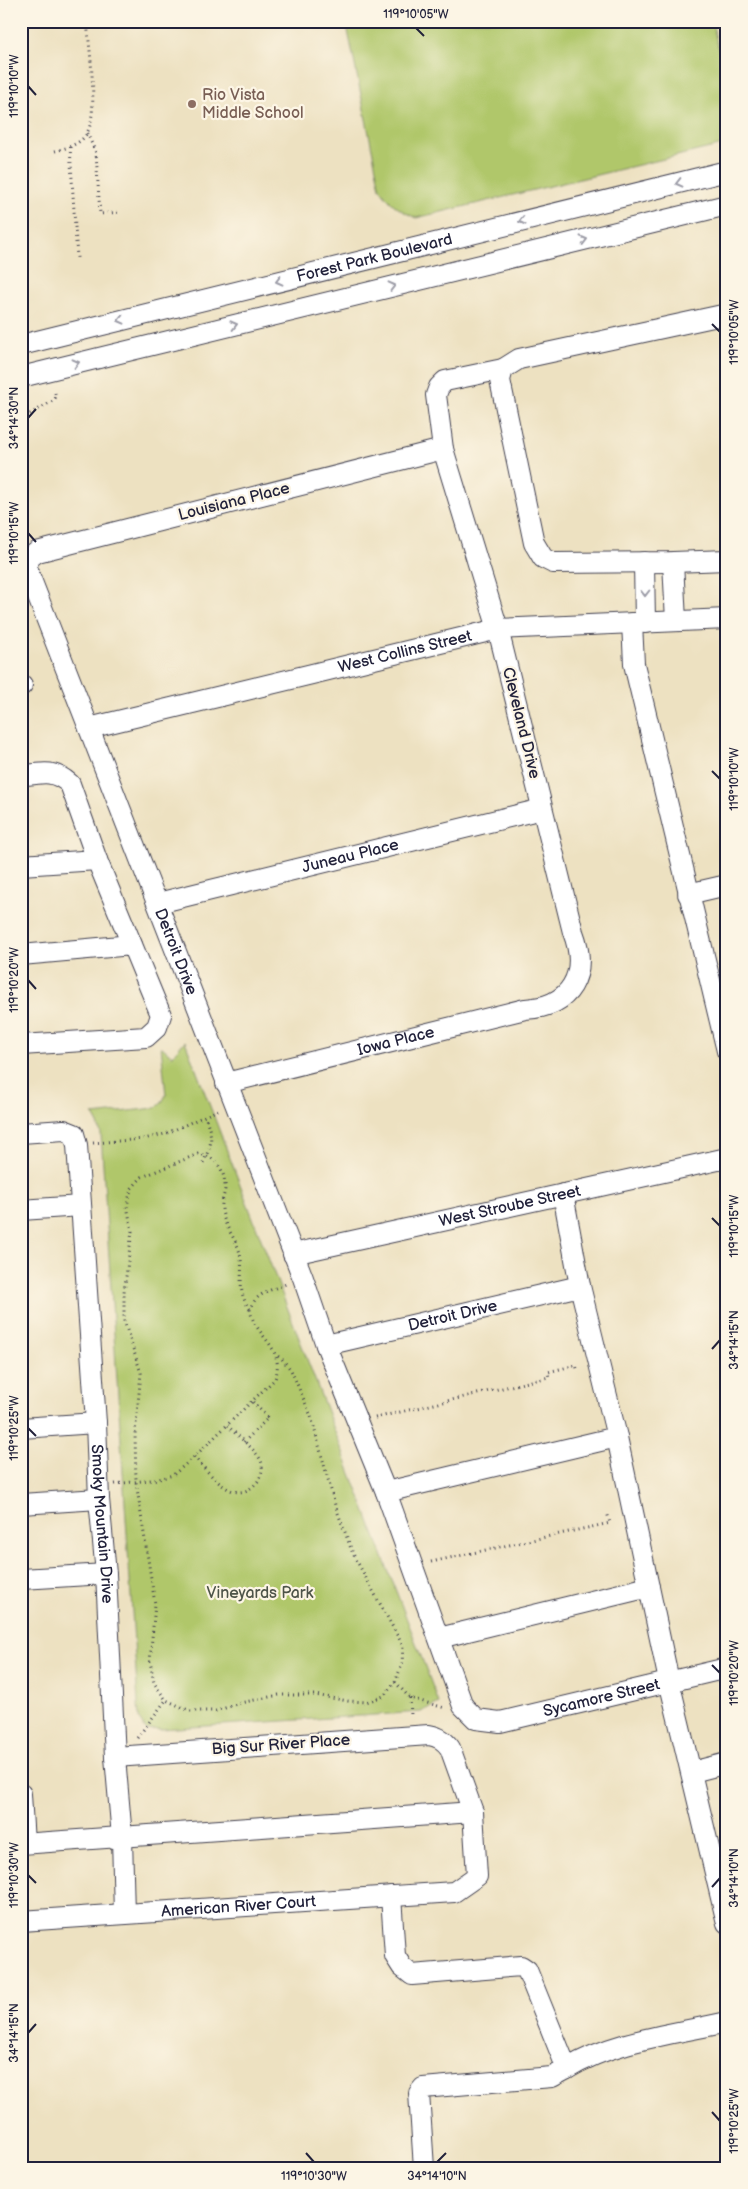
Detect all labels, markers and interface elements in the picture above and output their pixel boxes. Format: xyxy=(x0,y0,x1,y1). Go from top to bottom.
text: 119°10'05"W xyxy=(383,7,449,22)
text: 119°10'10"W xyxy=(7,54,22,118)
place label: Rio Vista Middle School xyxy=(202,86,304,123)
marker: Rio Vista Middle School xyxy=(186,98,198,110)
one-way arrow xyxy=(676,177,684,187)
one-way arrow xyxy=(517,215,526,226)
street label: Forest Park Boulevard xyxy=(295,230,454,286)
one-way arrow xyxy=(580,235,589,246)
one-way arrow xyxy=(274,275,283,286)
one-way arrow xyxy=(388,281,397,292)
text: 119°10'05"W xyxy=(727,299,742,365)
one-way arrow xyxy=(117,314,126,325)
one-way arrow xyxy=(230,320,239,331)
one-way arrow xyxy=(72,358,81,369)
text: 34°14'30"N xyxy=(7,387,22,449)
street label: Louisiana Place xyxy=(176,479,292,525)
text: 119°10'15"W xyxy=(7,501,22,565)
one-way arrow xyxy=(640,589,650,597)
street label: West Collins Street xyxy=(336,626,474,677)
street label: Cleveland Drive xyxy=(498,665,544,781)
text: 119°10'10"W xyxy=(727,747,742,811)
street label: Juneau Place xyxy=(300,835,401,877)
street label: Detroit Drive xyxy=(151,906,202,998)
text: 119°10'20"W xyxy=(7,947,22,1013)
street label: Iowa Place xyxy=(355,1022,437,1060)
street label: West Stroube Street xyxy=(437,1181,582,1231)
text: 119°10'15"W xyxy=(727,1194,742,1258)
street label: Detroit Drive xyxy=(406,1296,500,1335)
text: 34°14'15"N xyxy=(727,1310,742,1370)
text: 119°10'25"W xyxy=(7,1395,22,1461)
street label: Smoky Mountain Drive xyxy=(87,1444,117,1604)
park label: Vineyards Park xyxy=(207,1584,314,1603)
text: 119°10'20"W xyxy=(727,1640,742,1706)
street label: Sycamore Street xyxy=(541,1675,662,1721)
street label: Big Sur River Place xyxy=(211,1731,351,1759)
text: 119°10'30"W xyxy=(7,1842,22,1908)
text: 34°14'10"N xyxy=(727,1848,742,1908)
street label: American River Court xyxy=(161,1892,316,1921)
text: 34°14'15"N xyxy=(7,2003,22,2063)
text: 119°10'25"W xyxy=(727,2088,742,2154)
text: 119°10'30"W xyxy=(281,2169,347,2184)
text: 34°14'10"N xyxy=(407,2169,467,2184)

